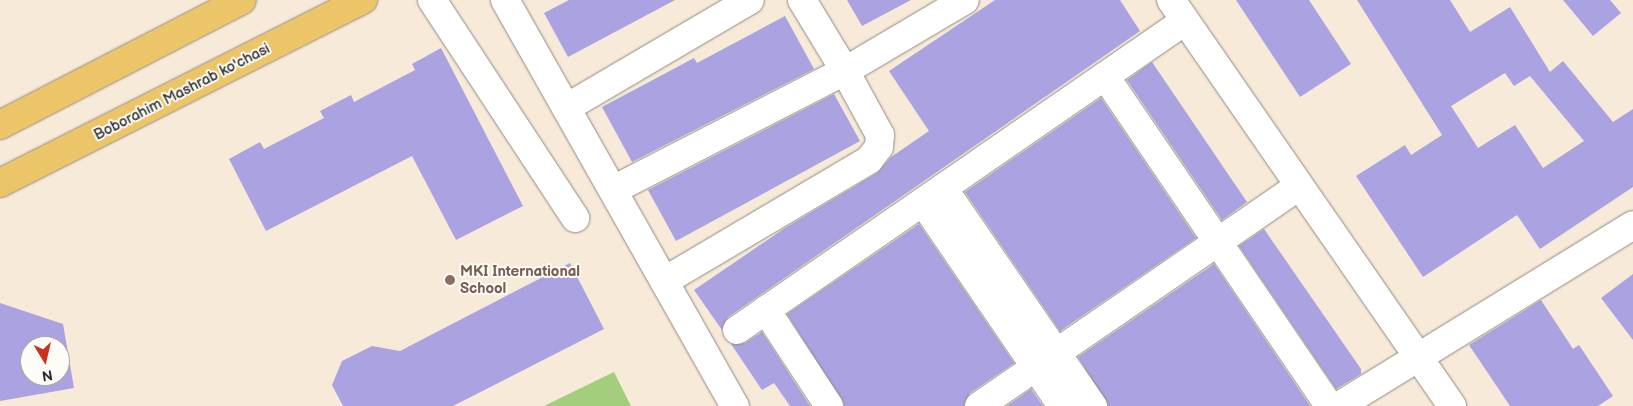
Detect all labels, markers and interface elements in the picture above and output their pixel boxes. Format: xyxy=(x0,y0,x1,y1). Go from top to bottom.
street label: Boborahim Mashrab ko'chasi xyxy=(91,40,273,144)
place label: MKI International School xyxy=(460,262,580,297)
marker: MKI International School xyxy=(444,274,456,286)
north arrow xyxy=(20,336,70,386)
text: N xyxy=(41,366,54,385)

